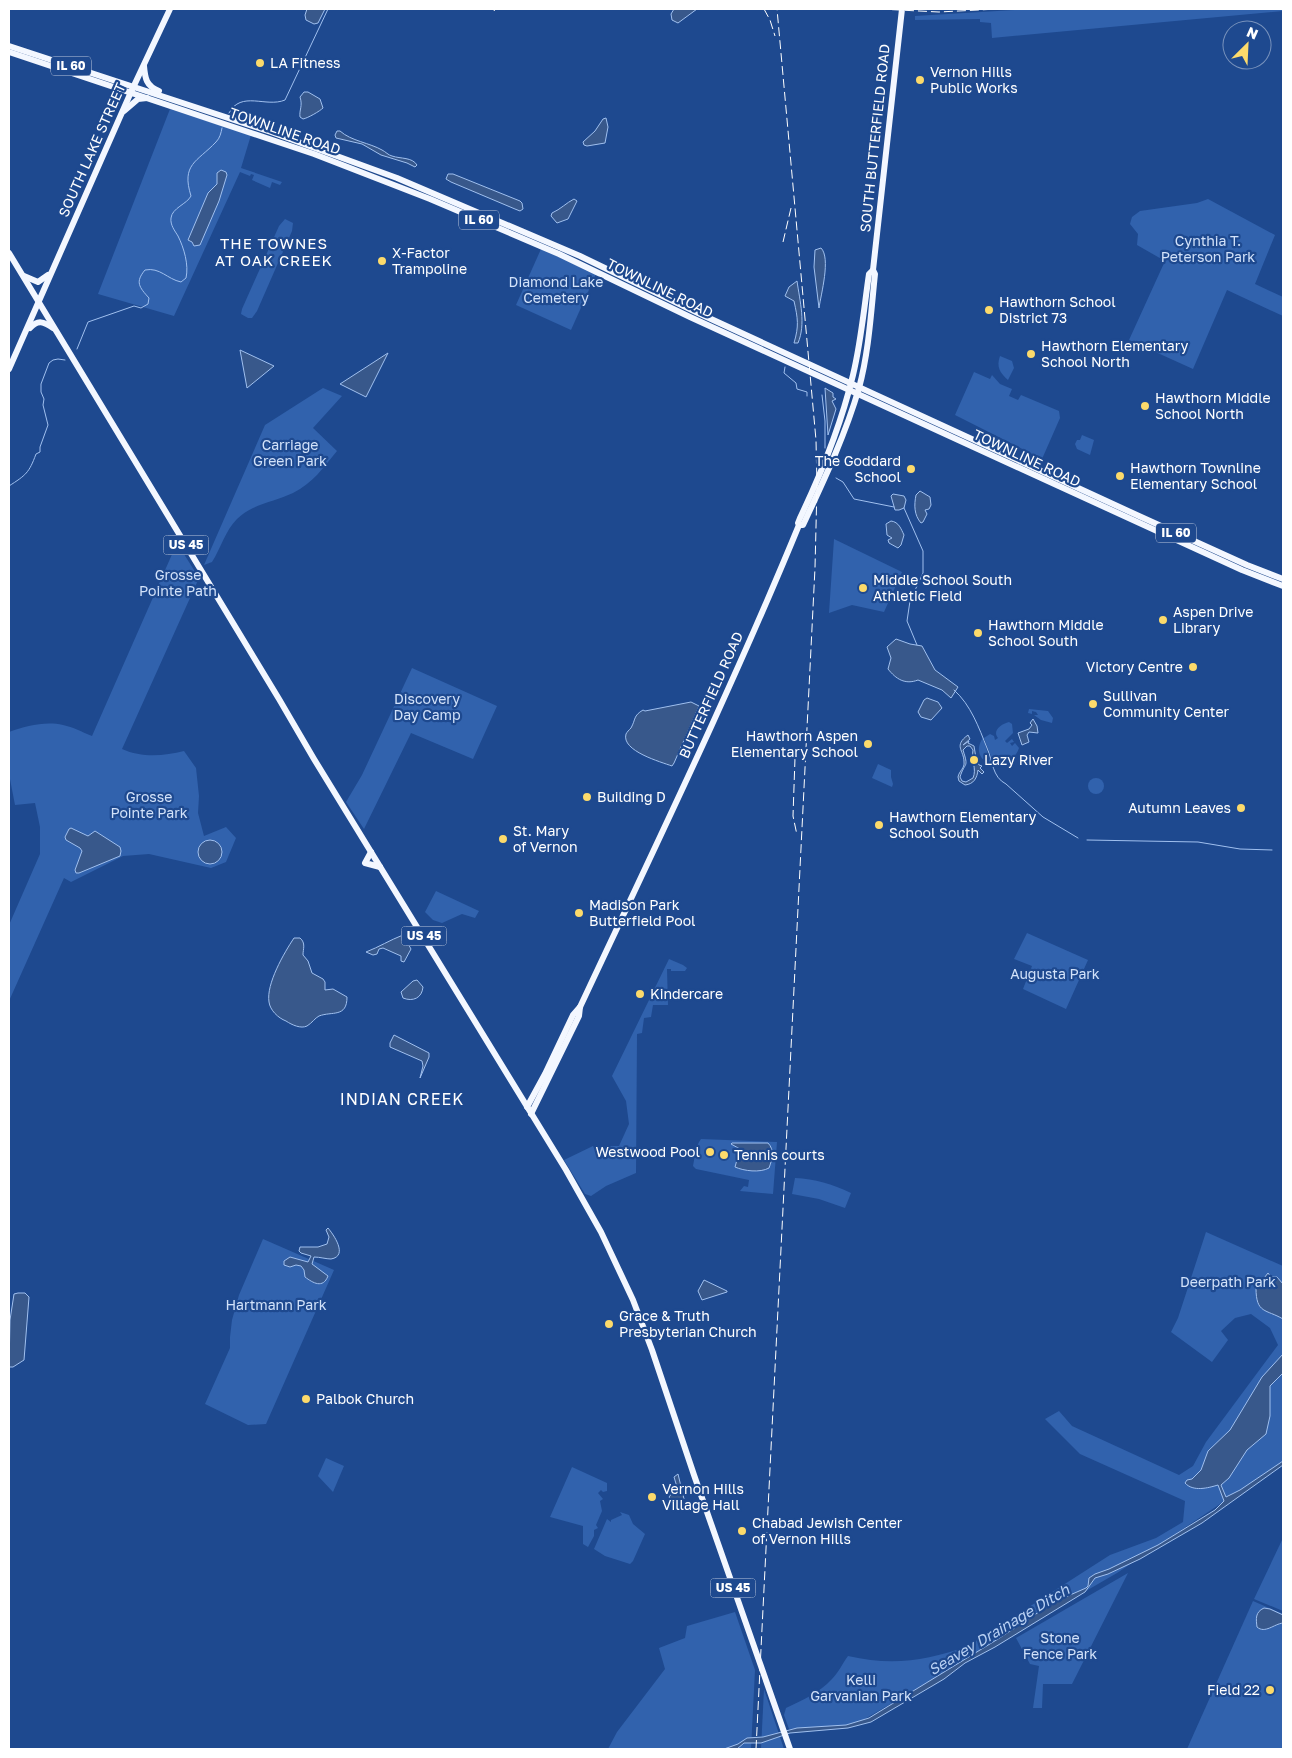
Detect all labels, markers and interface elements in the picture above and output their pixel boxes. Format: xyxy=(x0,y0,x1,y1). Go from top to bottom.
north arrow xyxy=(1222,20,1272,70)
text: N xyxy=(1244,23,1261,43)
street label: SOUTH BUTTERFIELD ROAD xyxy=(856,43,893,233)
place label: LA Fitness xyxy=(270,54,341,71)
road number: IL 60 xyxy=(51,56,91,76)
marker: LA Fitness xyxy=(254,57,266,69)
place label: Vernon Hills Public Works xyxy=(930,63,1018,96)
marker: Vernon Hills Public Works xyxy=(914,74,926,86)
street label: SOUTH LAKE STREET xyxy=(54,80,129,219)
street label: TOWNLINE ROAD xyxy=(227,104,343,158)
road number: IL 60 xyxy=(459,210,499,230)
park label: Cynthia T. Peterson Park xyxy=(1161,232,1255,265)
district label: THE TOWNES AT OAK CREEK xyxy=(215,234,333,269)
place label: X-Factor Trampoline xyxy=(392,244,467,277)
street label: TOWNLINE ROAD xyxy=(604,254,716,321)
marker: X-Factor Trampoline xyxy=(376,255,388,267)
park label: Diamond Lake Cemetery xyxy=(509,273,603,306)
place label: Hawthorn School District 73 xyxy=(999,293,1116,326)
marker: Hawthorn School District 73 xyxy=(983,304,995,316)
place label: Hawthorn Elementary School North xyxy=(1041,337,1189,370)
marker: Hawthorn Elementary School North xyxy=(1025,348,1037,360)
place label: Hawthorn Middle School North xyxy=(1155,389,1271,422)
marker: Hawthorn Middle School North xyxy=(1139,400,1151,412)
street label: TOWNLINE ROAD xyxy=(971,425,1084,490)
park label: Carriage Green Park xyxy=(253,436,327,469)
place label: The Goddard School xyxy=(815,452,901,485)
place label: Hawthorn Townline Elementary School xyxy=(1130,459,1261,492)
marker: The Goddard School xyxy=(905,463,917,475)
marker: Hawthorn Townline Elementary School xyxy=(1114,470,1126,482)
road number: IL 60 xyxy=(1156,524,1196,542)
road number: US 45 xyxy=(164,536,208,554)
park label: Grosse Pointe Path xyxy=(139,566,217,599)
place label: Middle School South Athletic Field xyxy=(873,571,1012,604)
marker: Middle School South Athletic Field xyxy=(857,582,869,594)
place label: Aspen Drive Library xyxy=(1173,603,1253,636)
marker: Aspen Drive Library xyxy=(1157,614,1169,626)
place label: Hawthorn Middle School South xyxy=(988,616,1104,649)
marker: Hawthorn Middle School South xyxy=(972,627,984,639)
street label: BUTTERFIELD ROAD xyxy=(675,629,746,761)
place label: Victory Centre xyxy=(1086,658,1183,675)
marker: Victory Centre xyxy=(1187,661,1199,673)
place label: Sullivan Community Center xyxy=(1103,687,1230,720)
park label: Discovery Day Camp xyxy=(393,690,461,723)
marker: Sullivan Community Center xyxy=(1087,698,1099,710)
place label: Hawthorn Aspen Elementary School xyxy=(731,727,858,760)
marker: Hawthorn Aspen Elementary School xyxy=(862,738,874,750)
place label: Lazy River xyxy=(984,751,1054,768)
marker: Lazy River xyxy=(968,754,980,766)
park label: Grosse Pointe Park xyxy=(110,788,188,821)
place label: Building D xyxy=(597,788,666,805)
marker: Building D xyxy=(581,791,593,803)
place label: Autumn Leaves xyxy=(1128,799,1231,816)
marker: Autumn Leaves xyxy=(1235,802,1247,814)
place label: Hawthorn Elementary School South xyxy=(889,808,1037,841)
marker: Hawthorn Elementary School South xyxy=(873,819,885,831)
place label: St. Mary of Vernon xyxy=(513,822,578,855)
marker: St. Mary of Vernon xyxy=(497,833,509,845)
place label: Madison Park Butterfield Pool xyxy=(589,896,696,929)
marker: Madison Park Butterfield Pool xyxy=(573,907,585,919)
road number: US 45 xyxy=(402,926,446,946)
park label: Augusta Park xyxy=(1010,965,1100,982)
place label: Kindercare xyxy=(650,985,723,1002)
marker: Kindercare xyxy=(634,988,646,1000)
district label: INDIAN CREEK xyxy=(340,1089,464,1109)
place label: Westwood Pool xyxy=(595,1143,700,1160)
marker: Westwood Pool xyxy=(704,1146,716,1158)
place label: Tennis courts xyxy=(734,1146,825,1163)
marker: Tennis courts xyxy=(718,1149,730,1161)
park label: Deerpath Park xyxy=(1180,1273,1276,1290)
park label: Hartmann Park xyxy=(225,1296,327,1313)
place label: Grace & Truth Presbyterian Church xyxy=(619,1307,757,1340)
marker: Grace & Truth Presbyterian Church xyxy=(603,1318,615,1330)
place label: Palbok Church xyxy=(316,1390,414,1407)
marker: Palbok Church xyxy=(300,1393,312,1405)
place label: Vernon Hills Village Hall xyxy=(662,1480,744,1513)
marker: Vernon Hills Village Hall xyxy=(646,1491,658,1503)
place label: Chabad Jewish Center of Vernon Hills xyxy=(752,1514,903,1547)
marker: Chabad Jewish Center of Vernon Hills xyxy=(736,1525,748,1537)
road number: US 45 xyxy=(710,1579,756,1598)
water label: Seavey Drainage Ditch xyxy=(925,1580,1073,1679)
park label: Stone Fence Park xyxy=(1023,1629,1097,1662)
park label: Kelli Garvanian Park xyxy=(810,1671,912,1704)
place label: Field 22 xyxy=(1207,1681,1260,1698)
marker: Field 22 xyxy=(1264,1684,1276,1696)

